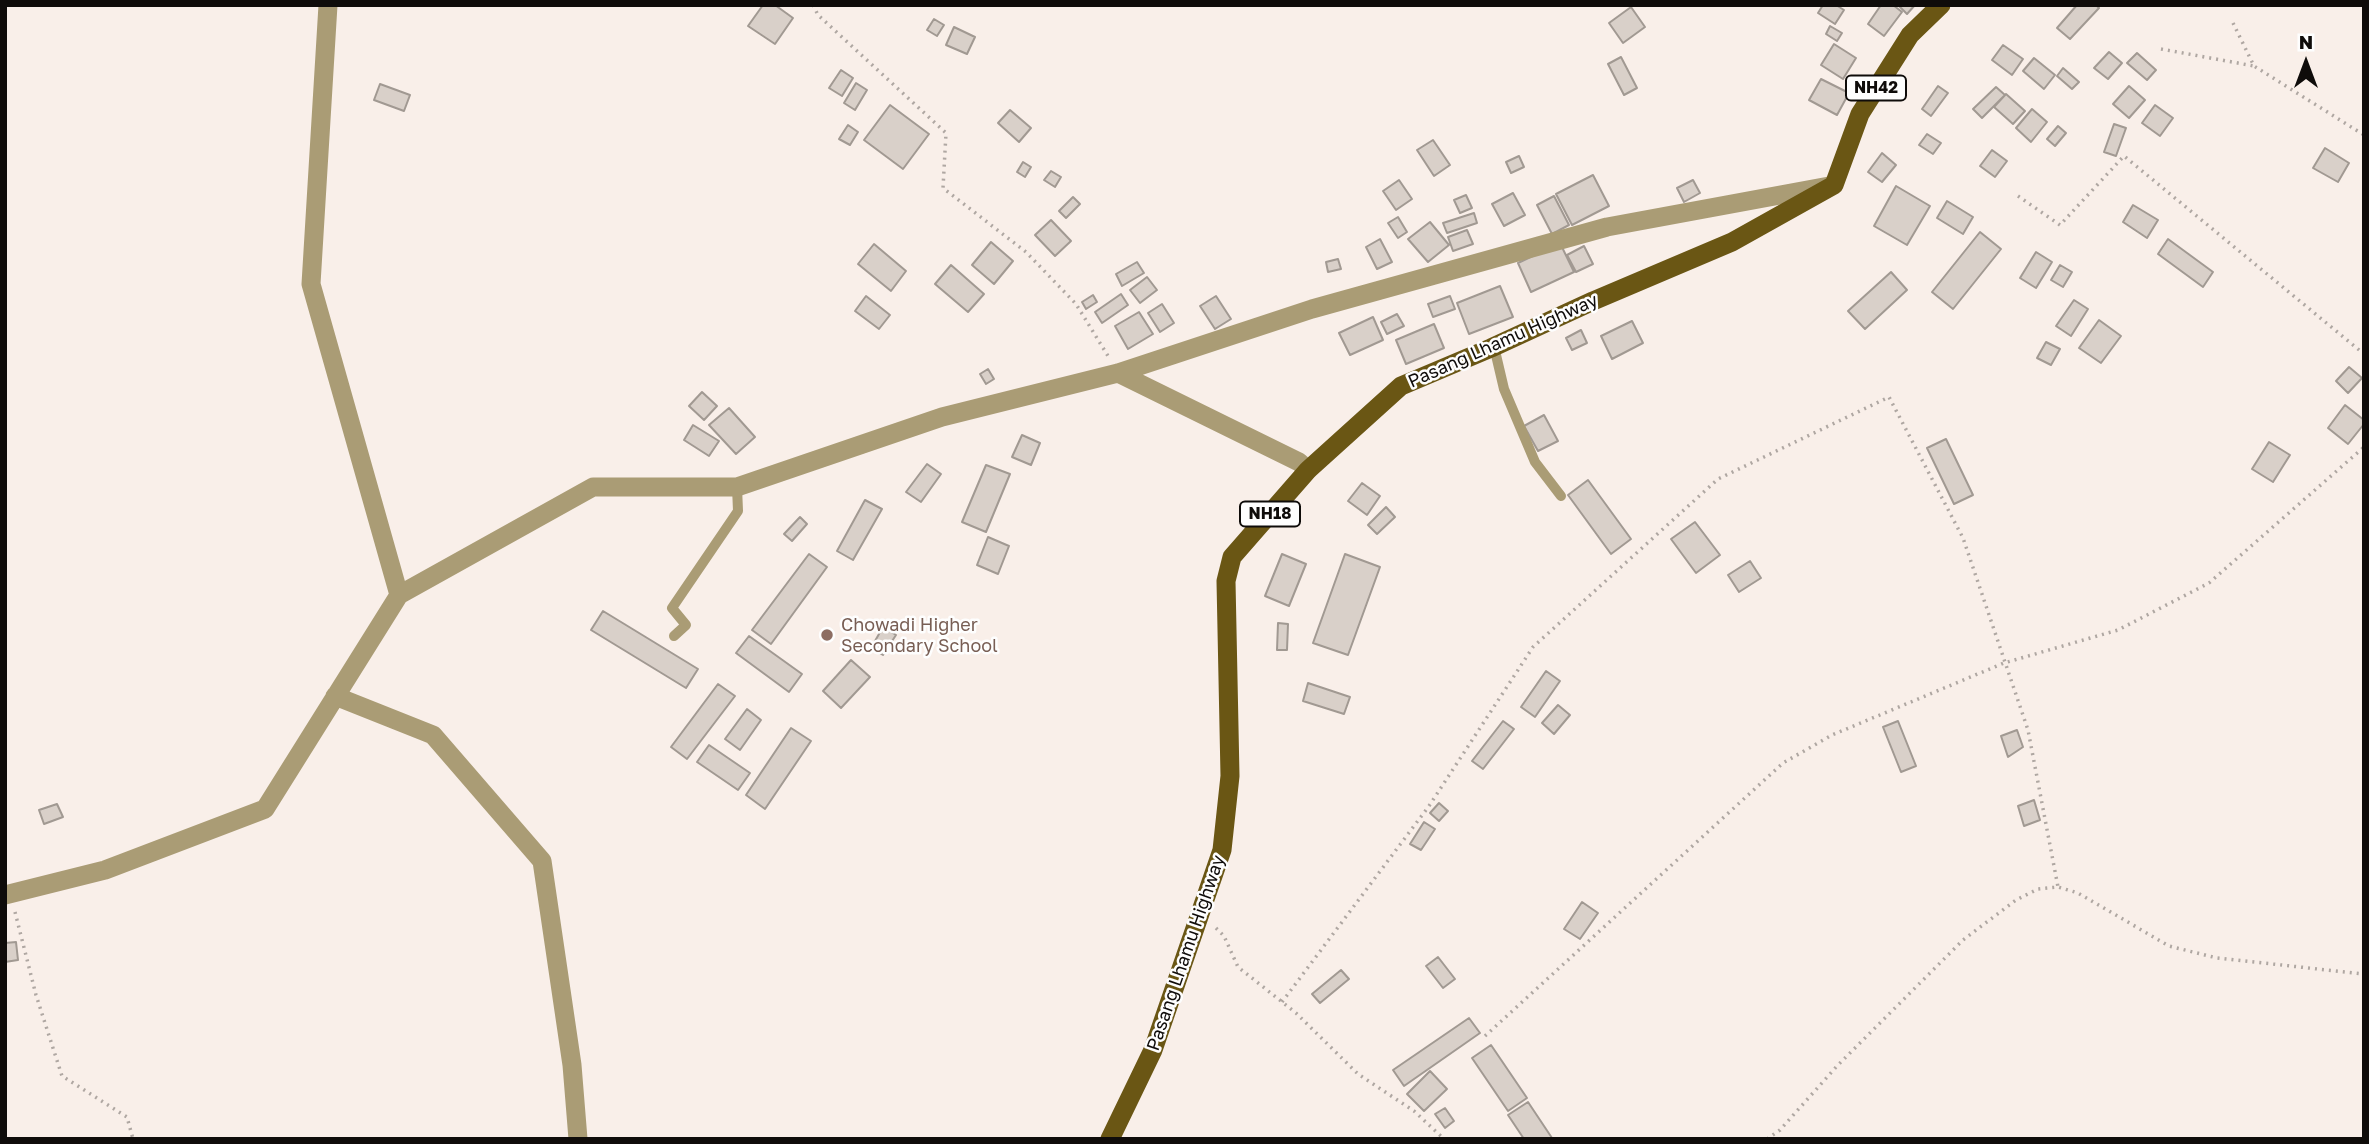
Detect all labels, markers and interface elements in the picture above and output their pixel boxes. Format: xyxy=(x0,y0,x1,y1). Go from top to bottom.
north arrow xyxy=(2271,28,2341,98)
text: N xyxy=(2299,30,2313,53)
road number: NH42 xyxy=(1846,76,1906,100)
street label: Pasang Lhamu Highway xyxy=(1405,289,1601,393)
road number: NH18 xyxy=(1240,502,1300,526)
place label: Chowadi Higher Secondary School xyxy=(841,614,998,656)
marker: Chowadi Higher Secondary School xyxy=(819,627,835,643)
street label: Pasang Lhamu Highway xyxy=(1142,852,1230,1054)

